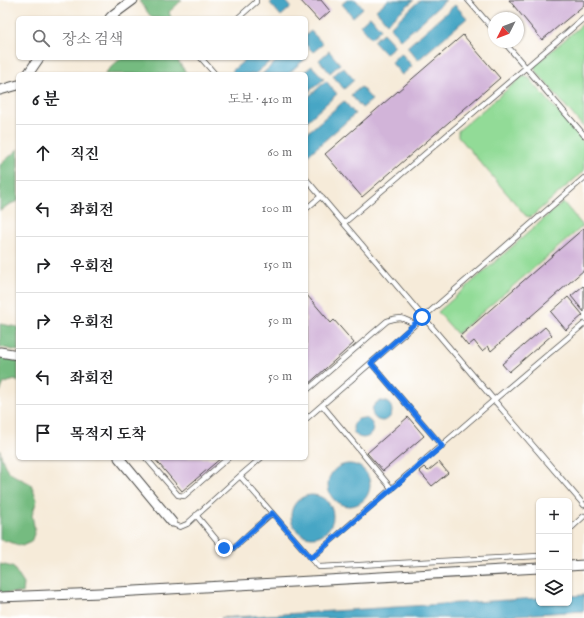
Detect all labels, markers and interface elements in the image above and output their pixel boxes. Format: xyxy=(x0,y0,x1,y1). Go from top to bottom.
north arrow xyxy=(488,12,524,48)
search box xyxy=(16,16,308,60)
icon: search xyxy=(30,27,52,49)
text: 장소 검색 xyxy=(62,30,123,49)
text: 6 분 xyxy=(32,90,59,111)
text: 도보 · 410 m xyxy=(228,91,292,108)
icon: ahead xyxy=(32,142,54,164)
text: 60 m xyxy=(267,144,292,161)
text: 직진 xyxy=(70,145,99,164)
icon: left xyxy=(32,198,54,220)
text: 100 m xyxy=(262,200,292,217)
text: 좌회전 xyxy=(70,201,113,220)
icon: right xyxy=(32,254,54,276)
text: 150 m xyxy=(263,256,292,273)
text: 우회전 xyxy=(70,257,113,276)
route start xyxy=(413,308,431,326)
icon: right xyxy=(32,310,54,332)
text: 50 m xyxy=(268,312,292,329)
text: 우회전 xyxy=(70,313,113,332)
icon: left xyxy=(32,366,54,388)
text: 50 m xyxy=(268,368,292,385)
text: 좌회전 xyxy=(70,369,113,388)
icon: arrive xyxy=(32,422,54,444)
text: 목적지 도착 xyxy=(70,425,146,444)
map controls xyxy=(536,498,572,606)
button: + xyxy=(536,498,572,534)
button: − xyxy=(536,534,572,570)
route end xyxy=(215,539,233,557)
button: layers xyxy=(536,570,572,606)

